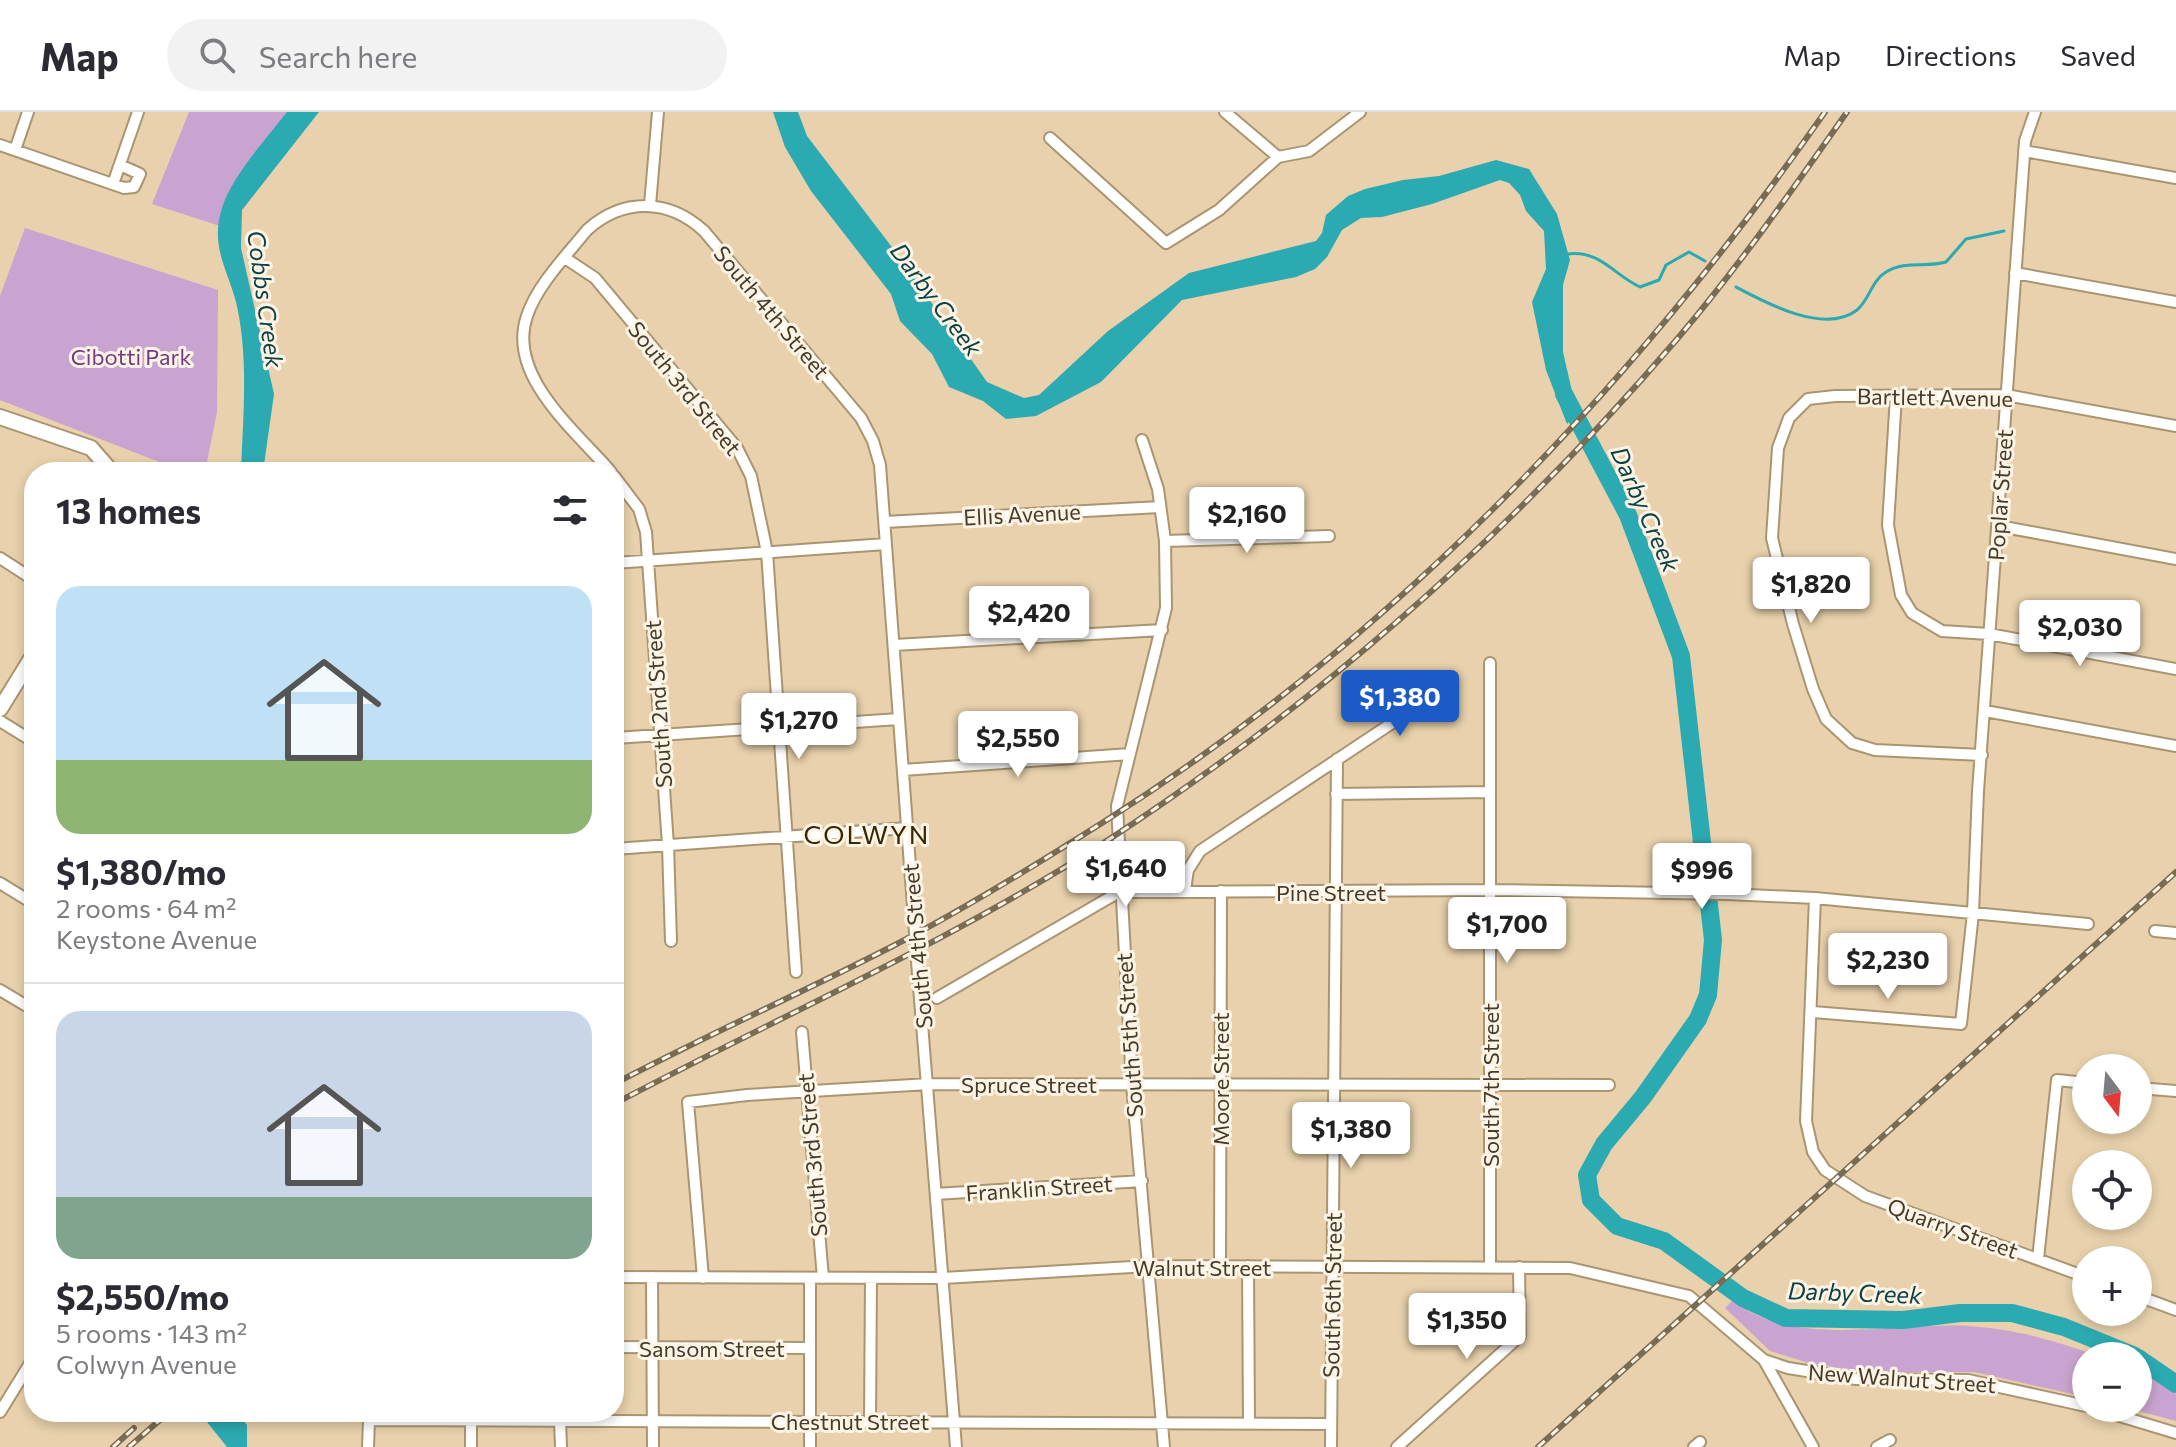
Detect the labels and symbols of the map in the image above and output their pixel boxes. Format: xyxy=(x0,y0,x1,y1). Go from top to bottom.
water label: Cobbs Creek xyxy=(242,228,290,371)
water label: Darby Creek xyxy=(885,237,990,362)
street label: South 4th Street xyxy=(708,240,836,384)
street label: South 3rd Street xyxy=(623,316,747,460)
park label: Cibotti Park xyxy=(71,343,191,370)
street label: Bartlett Avenue xyxy=(1857,382,2013,412)
street label: Poplar Street xyxy=(1982,428,2018,562)
water label: Darby Creek xyxy=(1605,442,1687,577)
pin: $2,160 xyxy=(1182,487,1312,555)
street label: Ellis Avenue xyxy=(963,497,1081,531)
pin: $1,820 xyxy=(1746,557,1876,625)
pin: $2,420 xyxy=(964,586,1094,654)
pin: $2,030 xyxy=(2015,600,2145,668)
street label: South 2nd Street xyxy=(639,619,677,789)
pin: $1,380 xyxy=(1335,670,1465,738)
pin: $1,270 xyxy=(734,693,864,761)
pin: $2,550 xyxy=(953,711,1083,779)
district label: COLWYN xyxy=(804,818,930,849)
pin: $1,640 xyxy=(1061,841,1191,909)
pin: $996 xyxy=(1655,843,1749,911)
street label: South 4th Street xyxy=(896,862,938,1030)
street label: Pine Street xyxy=(1276,879,1386,906)
pin: $1,700 xyxy=(1442,897,1572,965)
pin: $2,230 xyxy=(1823,933,1953,1001)
street label: South 5th Street xyxy=(1110,952,1148,1118)
street label: South 7th Street xyxy=(1477,1003,1504,1167)
street label: Moore Street xyxy=(1207,1012,1234,1146)
north arrow xyxy=(2072,1054,2152,1134)
street label: Spruce Street xyxy=(961,1071,1097,1098)
street label: South 3rd Street xyxy=(791,1072,833,1238)
pin: $1,380 xyxy=(1286,1102,1416,1170)
street label: Franklin Street xyxy=(965,1169,1113,1207)
street label: Quarry Street xyxy=(1884,1192,2022,1264)
street label: South 6th Street xyxy=(1317,1212,1347,1378)
street label: Walnut Street xyxy=(1133,1254,1271,1281)
water label: Darby Creek xyxy=(1787,1275,1924,1309)
pin: $1,350 xyxy=(1402,1293,1532,1361)
street label: Sansom Street xyxy=(639,1335,785,1362)
street label: New Walnut Street xyxy=(1807,1358,1997,1398)
street label: Chestnut Street xyxy=(771,1408,929,1435)

